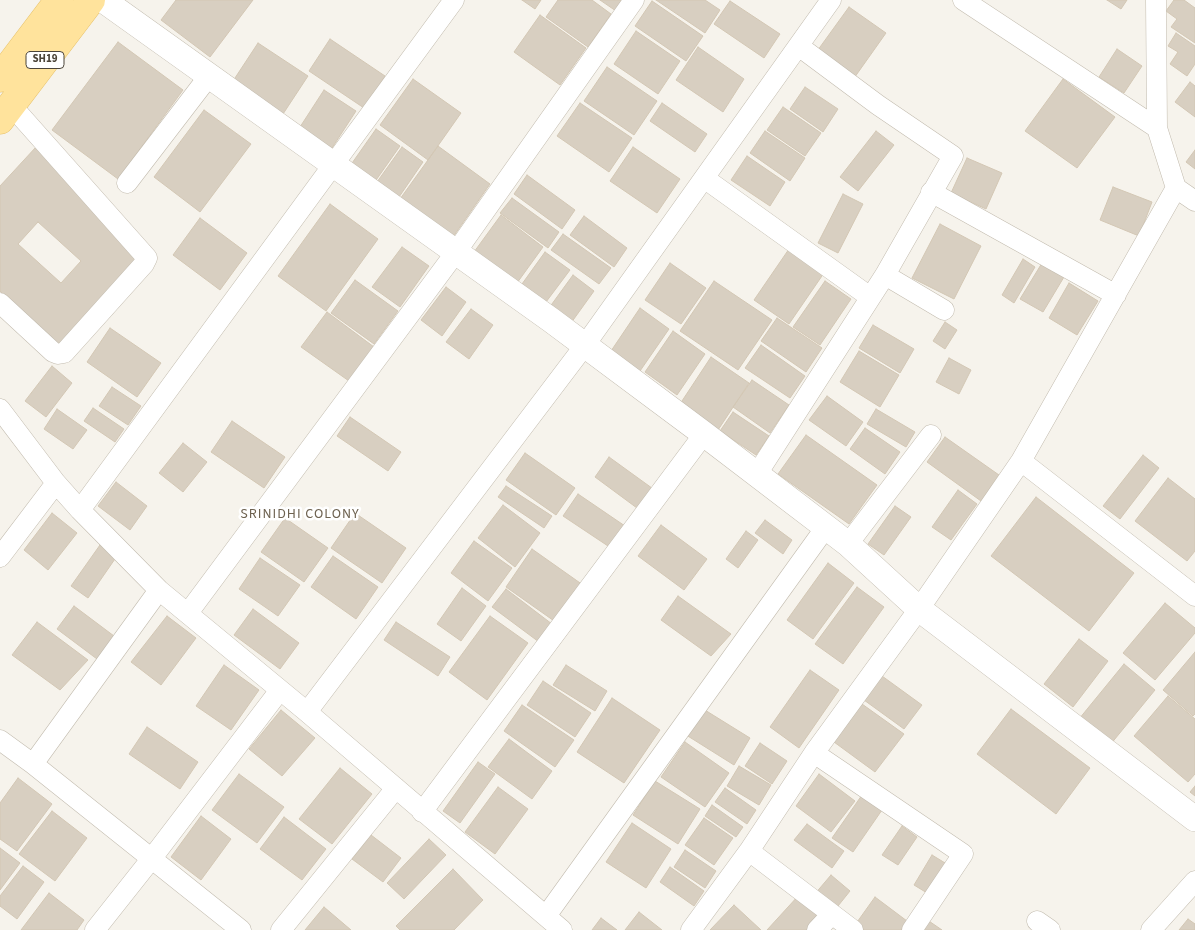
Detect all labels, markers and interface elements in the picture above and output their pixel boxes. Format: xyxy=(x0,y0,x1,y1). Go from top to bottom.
road number: SH19 xyxy=(26,52,64,68)
district label: SRINIDHI COLONY xyxy=(238,507,362,523)

